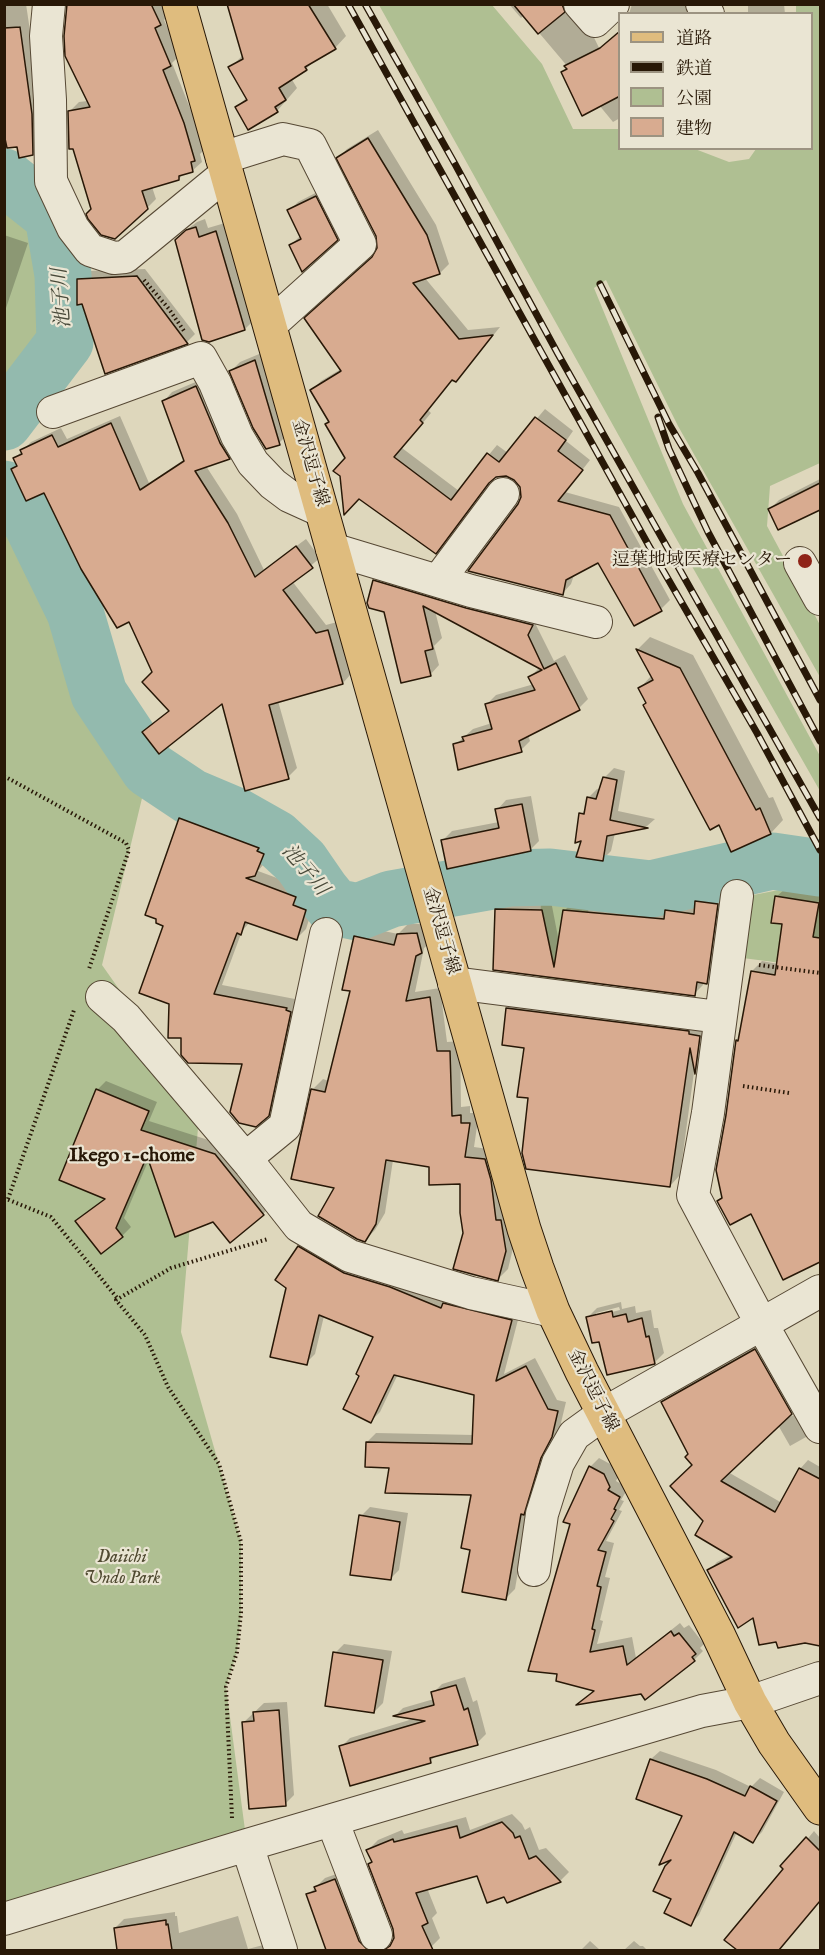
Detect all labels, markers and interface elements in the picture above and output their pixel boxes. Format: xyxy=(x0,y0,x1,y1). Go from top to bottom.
legend xyxy=(618,12,813,150)
text: 道路 xyxy=(676,28,712,51)
text: 鉄道 xyxy=(676,58,712,81)
text: 公園 xyxy=(676,88,712,111)
text: 建物 xyxy=(676,118,712,141)
water label: 池子川 xyxy=(49,267,77,329)
street label: 金沢逗子線 xyxy=(286,417,332,509)
place label: 逗葉地域医療センター xyxy=(612,550,792,572)
marker: 逗葉地域医療センター xyxy=(796,552,814,570)
water label: 池子川 xyxy=(276,840,332,902)
street label: 金沢逗子線 xyxy=(417,885,463,977)
district label: Ikego 1-chome xyxy=(69,1145,195,1169)
street label: 金沢逗子線 xyxy=(562,1346,622,1436)
park label: Daiichi Undo Park xyxy=(84,1547,160,1590)

